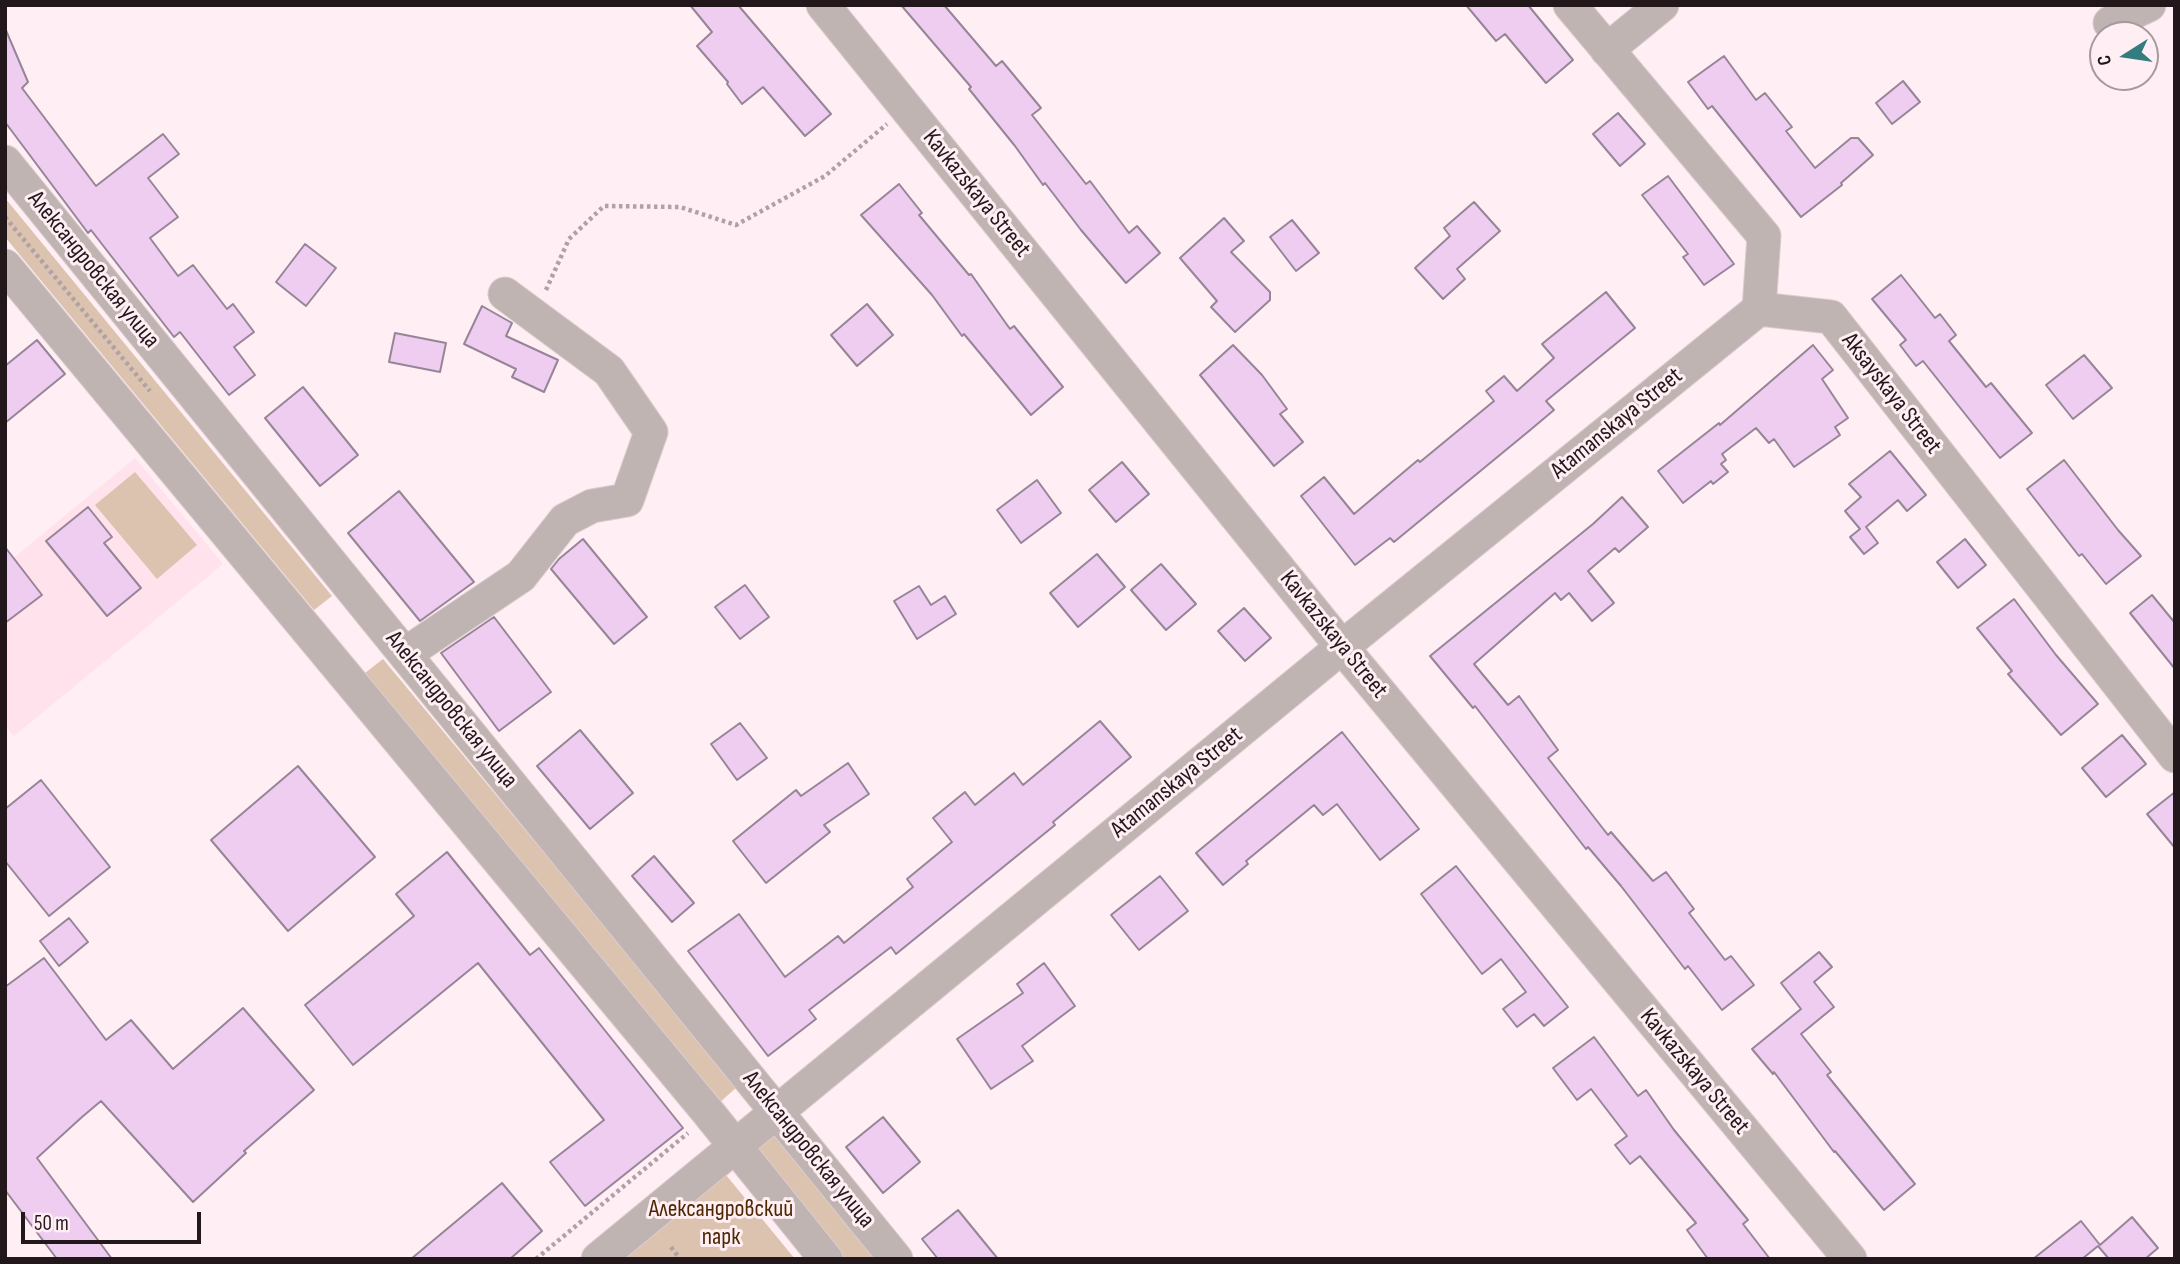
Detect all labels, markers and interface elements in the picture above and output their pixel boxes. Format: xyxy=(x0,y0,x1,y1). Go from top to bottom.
north arrow xyxy=(2089,21,2159,91)
text: С xyxy=(2093,53,2117,67)
street label: Kavkazskaya Street xyxy=(916,124,1036,264)
street label: Александровская улица xyxy=(21,186,165,354)
street label: Aksayskaya Street xyxy=(1835,328,1947,460)
street label: Atamanskaya Street xyxy=(1545,362,1689,486)
street label: Kavkazskaya Street xyxy=(1273,565,1393,705)
street label: Александровская улица xyxy=(379,626,523,794)
street label: Atamanskaya Street xyxy=(1105,721,1249,845)
street label: Kavkazskaya Street xyxy=(1633,1003,1755,1141)
street label: Александровская улица xyxy=(736,1066,880,1234)
park label: Александровский парк xyxy=(649,1196,793,1252)
scale bar xyxy=(24,1198,205,1242)
text: 50 m xyxy=(34,1211,69,1236)

